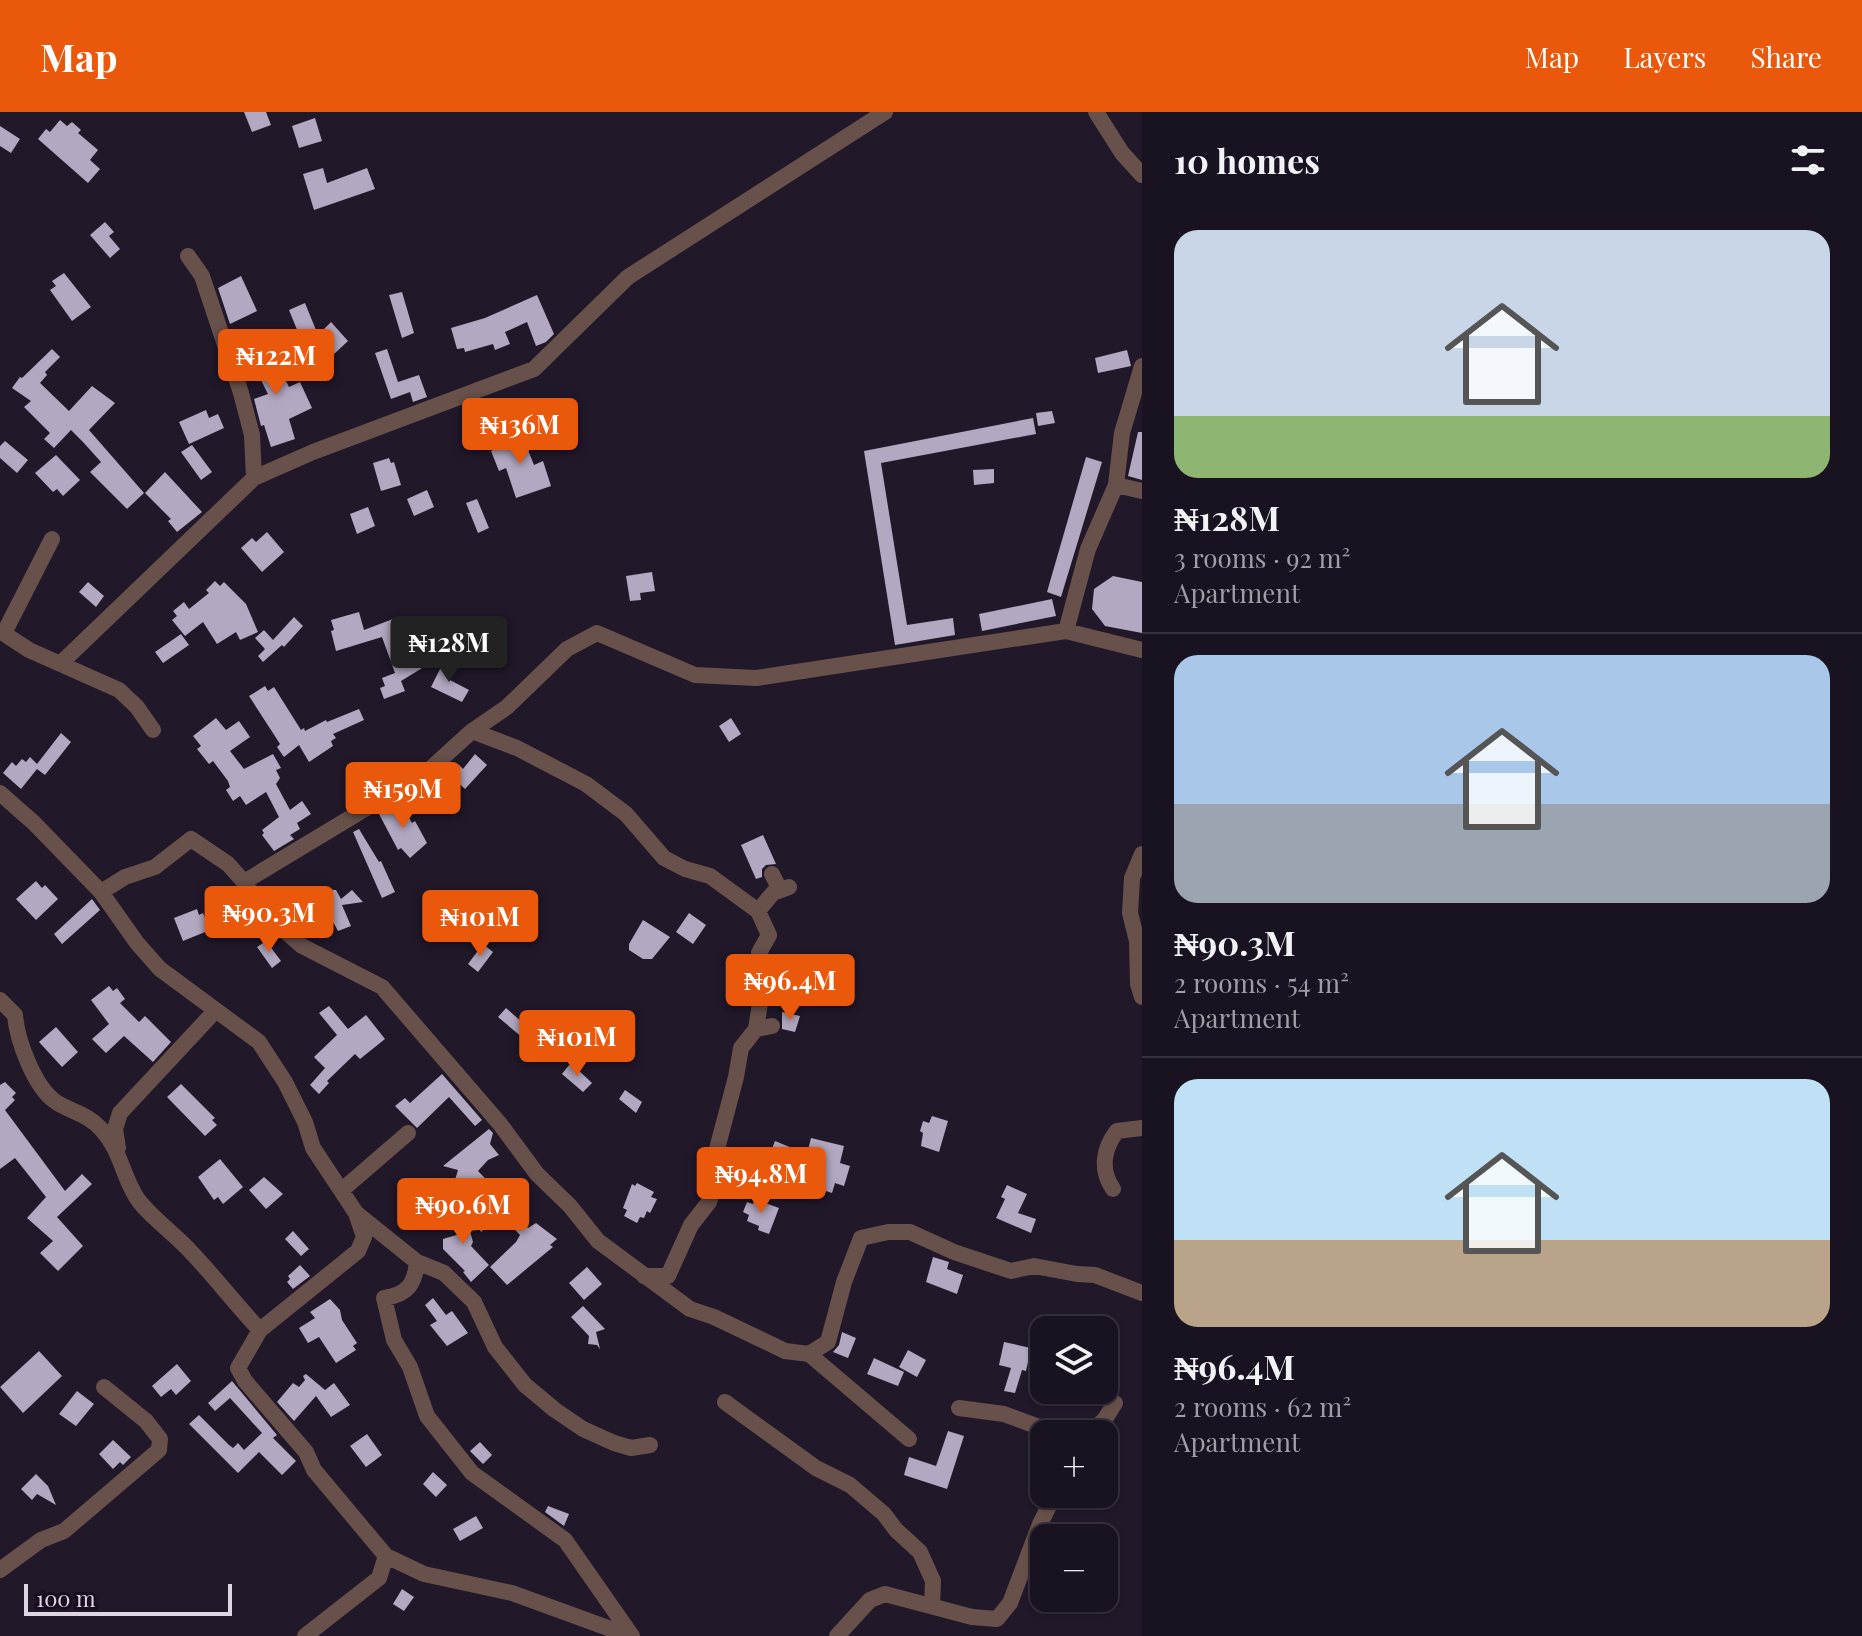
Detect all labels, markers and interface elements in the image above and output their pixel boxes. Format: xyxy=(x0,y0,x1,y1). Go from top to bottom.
text: Map xyxy=(40,31,117,82)
text: Map xyxy=(1525,38,1579,75)
text: Layers xyxy=(1623,38,1706,75)
text: Share xyxy=(1750,38,1822,75)
text: 10 homes xyxy=(1174,137,1320,183)
icon: filters xyxy=(1786,138,1830,182)
icon: home xyxy=(1430,282,1574,426)
pin: ₦122M xyxy=(220,329,332,397)
text: ₦122M xyxy=(236,337,316,372)
pin: ₦136M xyxy=(464,398,576,466)
text: ₦136M xyxy=(480,406,560,441)
text: ₦128M xyxy=(1174,494,1280,540)
text: 3 rooms · 92 m² xyxy=(1174,540,1350,575)
text: Apartment xyxy=(1174,575,1300,610)
pin: ₦128M xyxy=(393,616,505,684)
text: ₦128M xyxy=(408,624,490,659)
icon: home xyxy=(1430,707,1574,851)
pin: ₦159M xyxy=(347,762,459,830)
text: ₦159M xyxy=(364,770,442,805)
pin: ₦90.3M xyxy=(204,886,334,954)
pin: ₦101M xyxy=(424,890,536,958)
text: ₦90.3M xyxy=(223,894,315,929)
text: ₦101M xyxy=(440,898,520,933)
text: ₦90.3M xyxy=(1174,919,1296,965)
pin: ₦96.4M xyxy=(725,954,855,1022)
text: ₦96.4M xyxy=(744,962,836,997)
text: 2 rooms · 54 m² xyxy=(1174,965,1349,1000)
text: Apartment xyxy=(1174,1000,1300,1035)
pin: ₦101M xyxy=(521,1010,633,1078)
text: ₦101M xyxy=(537,1018,617,1053)
icon: home xyxy=(1430,1131,1574,1275)
pin: ₦94.8M xyxy=(696,1147,826,1215)
text: ₦94.8M xyxy=(715,1155,807,1190)
pin: ₦90.6M xyxy=(398,1178,528,1246)
text: ₦90.6M xyxy=(415,1186,511,1221)
map controls xyxy=(1030,1316,1118,1612)
button: layers xyxy=(1030,1316,1118,1404)
text: ₦96.4M xyxy=(1174,1343,1295,1389)
text: 2 rooms · 62 m² xyxy=(1174,1389,1351,1424)
button: + xyxy=(1030,1420,1118,1508)
text: Apartment xyxy=(1174,1424,1300,1459)
button: − xyxy=(1030,1524,1118,1612)
scale bar xyxy=(24,1580,232,1616)
text: 100 m xyxy=(36,1583,96,1613)

